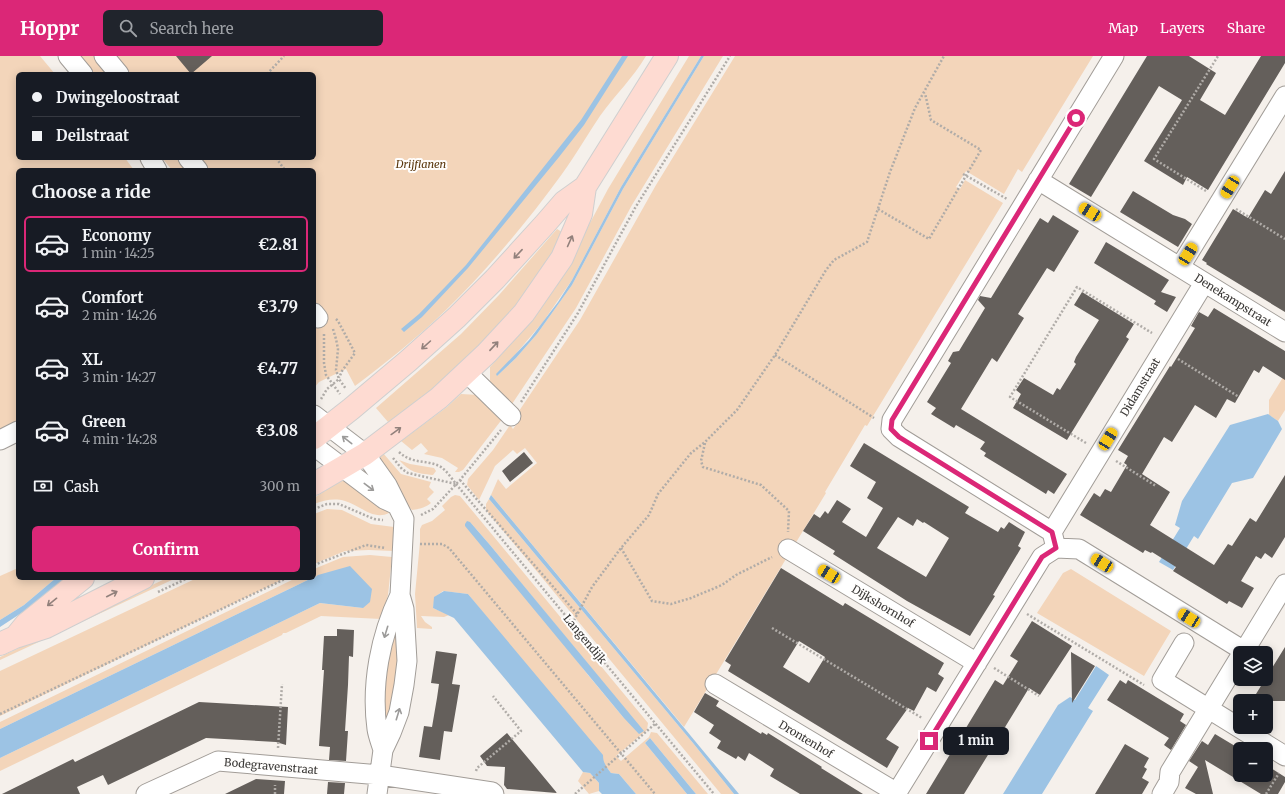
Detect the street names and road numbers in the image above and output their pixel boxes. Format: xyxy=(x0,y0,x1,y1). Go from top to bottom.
street label: Denekampstraat xyxy=(1192,271,1275,330)
street label: Didamstraat xyxy=(1117,355,1163,419)
street label: Dijkshornhof xyxy=(849,582,918,631)
street label: Langendijk xyxy=(560,612,610,666)
street label: Drontenhof xyxy=(776,717,837,761)
street label: Bodegravenstraat xyxy=(224,755,319,777)

